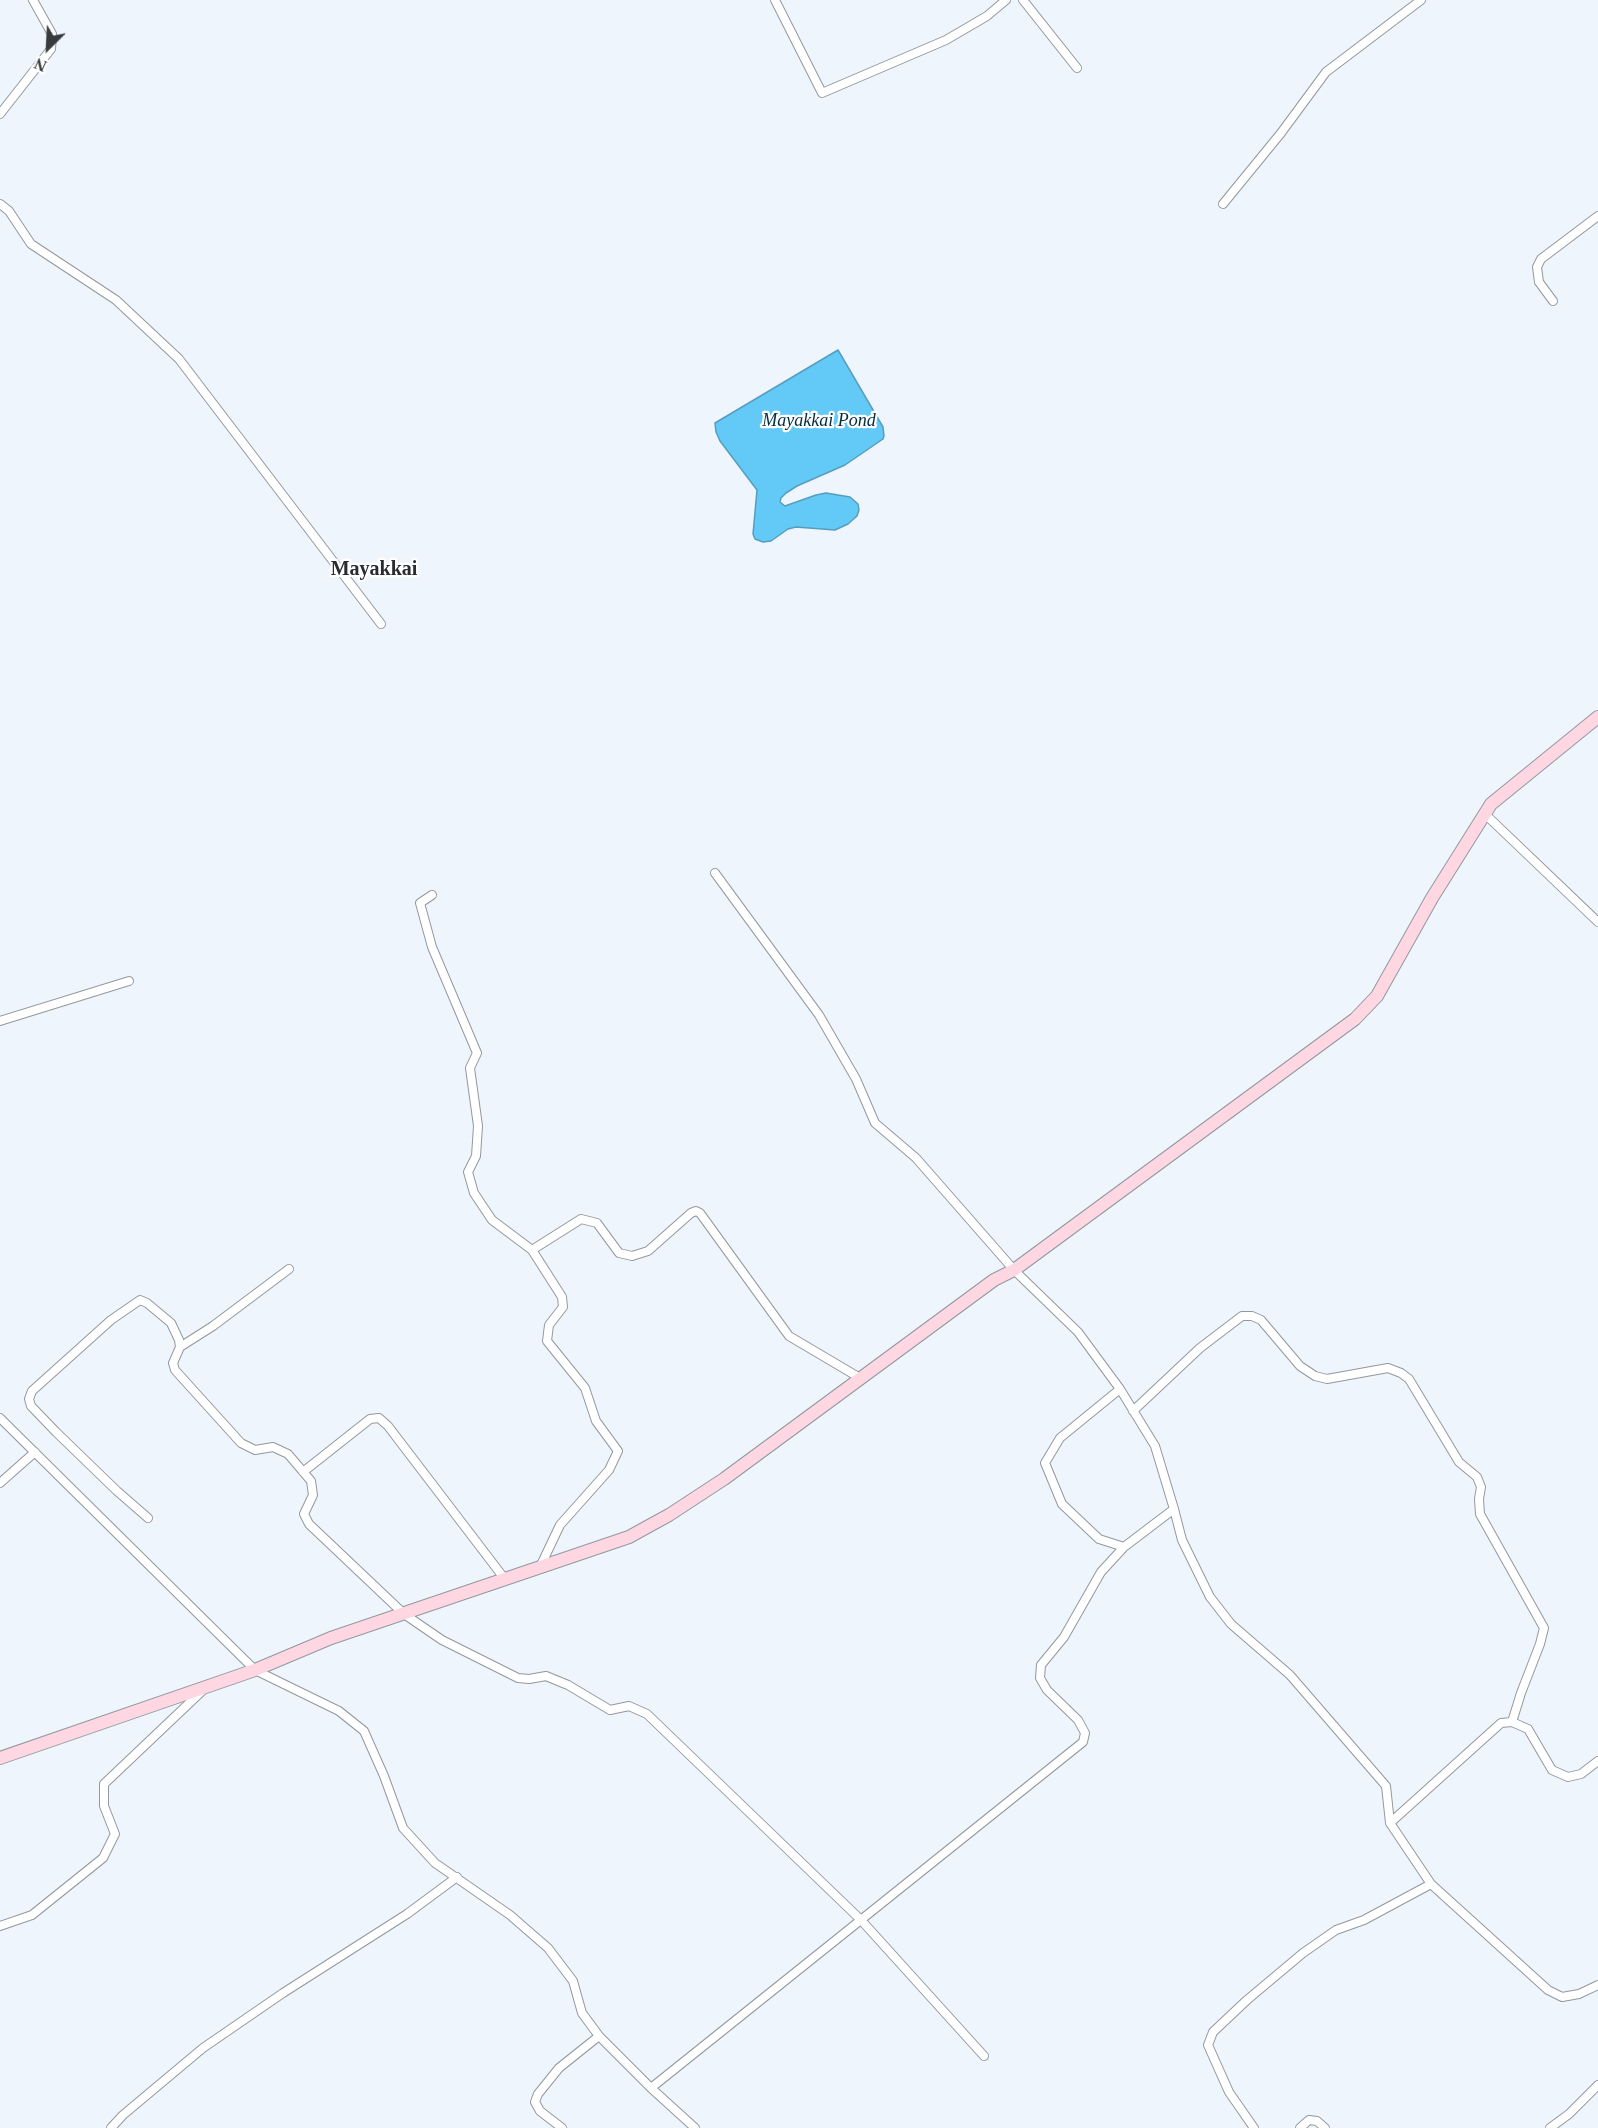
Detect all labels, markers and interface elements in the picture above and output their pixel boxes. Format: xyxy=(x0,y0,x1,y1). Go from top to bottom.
north arrow xyxy=(18,18,78,78)
text: N xyxy=(32,55,49,75)
water label: Mayakkai Pond xyxy=(762,410,876,432)
district label: Mayakkai xyxy=(331,558,417,582)

